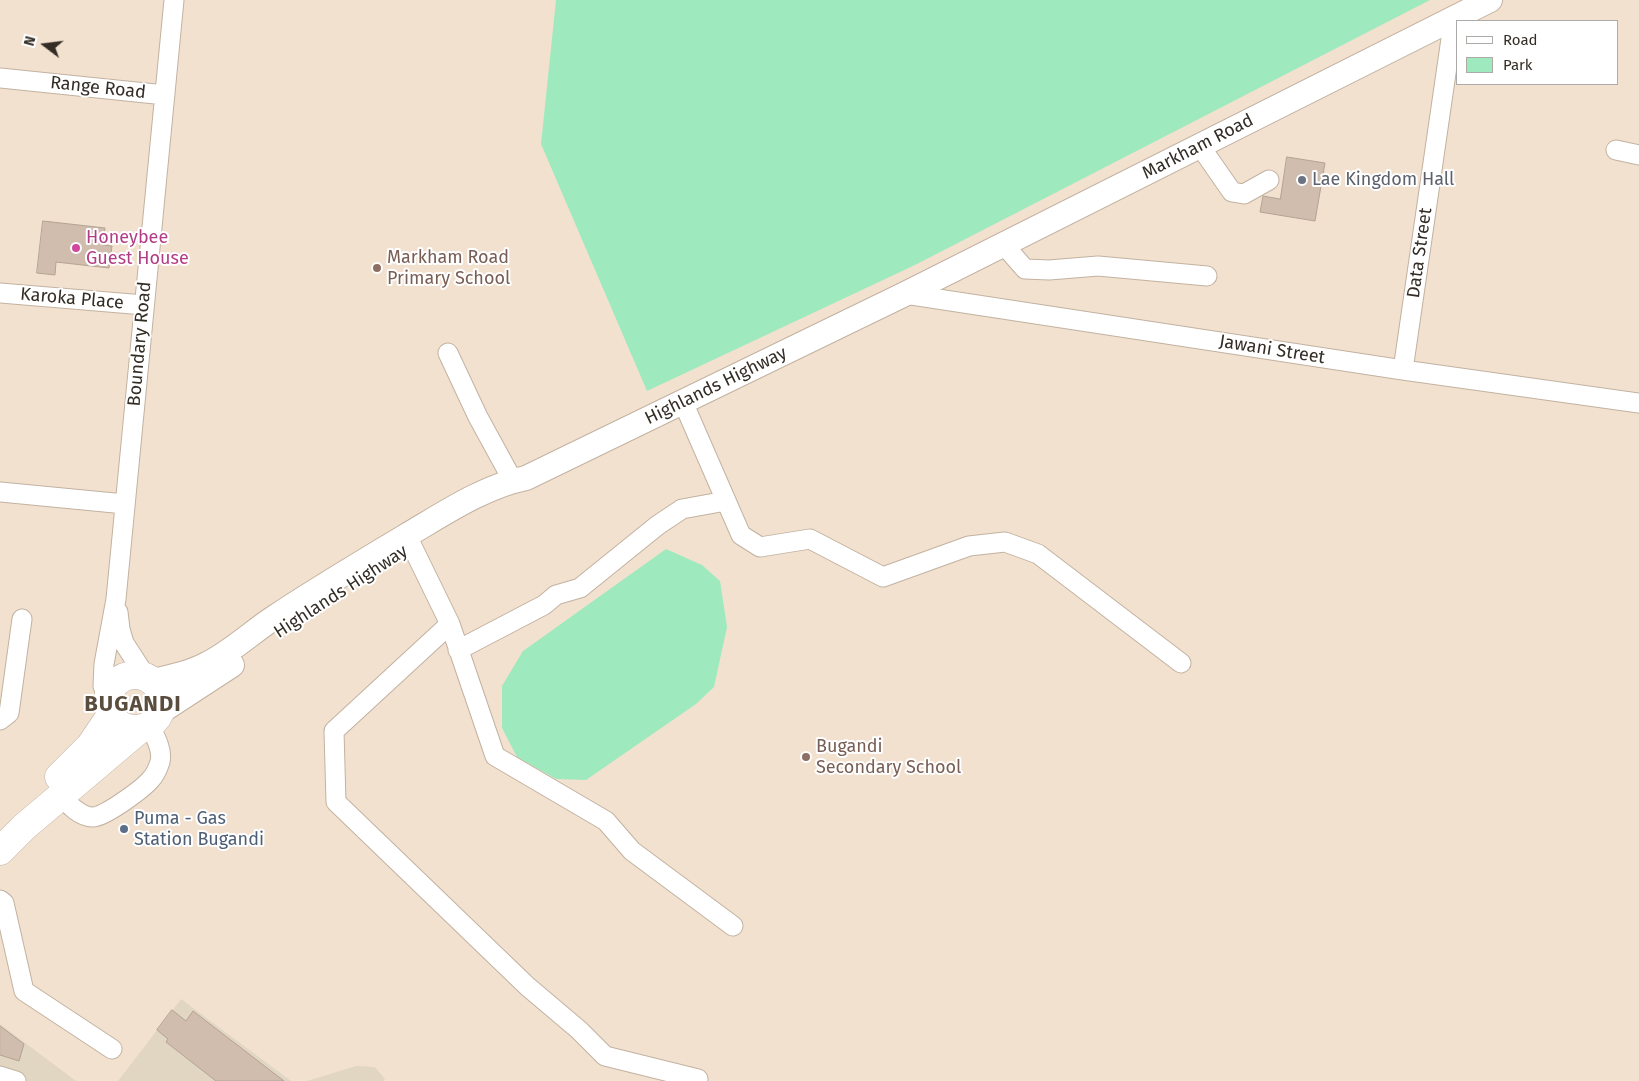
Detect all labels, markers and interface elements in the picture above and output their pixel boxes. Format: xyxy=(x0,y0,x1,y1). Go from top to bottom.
north arrow xyxy=(20,20,70,70)
legend xyxy=(1456,20,1619,85)
text: Road xyxy=(1503,31,1538,49)
text: N xyxy=(21,34,39,48)
text: Park xyxy=(1503,56,1533,74)
street label: Range Road xyxy=(49,72,147,104)
street label: Markham Road xyxy=(1139,110,1257,184)
place label: Lae Kingdom Hall xyxy=(1312,169,1454,191)
marker: Lae Kingdom Hall xyxy=(1296,174,1308,186)
street label: Data Street xyxy=(1403,206,1437,300)
place label: Honeybee Guest House xyxy=(86,227,189,270)
marker: Honeybee Guest House xyxy=(70,242,82,254)
place label: Markham Road Primary School xyxy=(387,247,510,290)
marker: Markham Road Primary School xyxy=(371,262,383,274)
street label: Boundary Road xyxy=(124,281,156,407)
street label: Karoka Place xyxy=(19,284,125,314)
street label: Jawani Street xyxy=(1218,331,1326,369)
street label: Highlands Highway xyxy=(642,342,790,430)
street label: Highlands Highway xyxy=(270,541,412,643)
district label: BUGANDI xyxy=(83,692,183,718)
place label: Bugandi Secondary School xyxy=(816,736,961,779)
marker: Bugandi Secondary School xyxy=(800,751,812,763)
place label: Puma - Gas Station Bugandi xyxy=(134,808,264,851)
marker: Puma - Gas Station Bugandi xyxy=(118,823,130,835)

